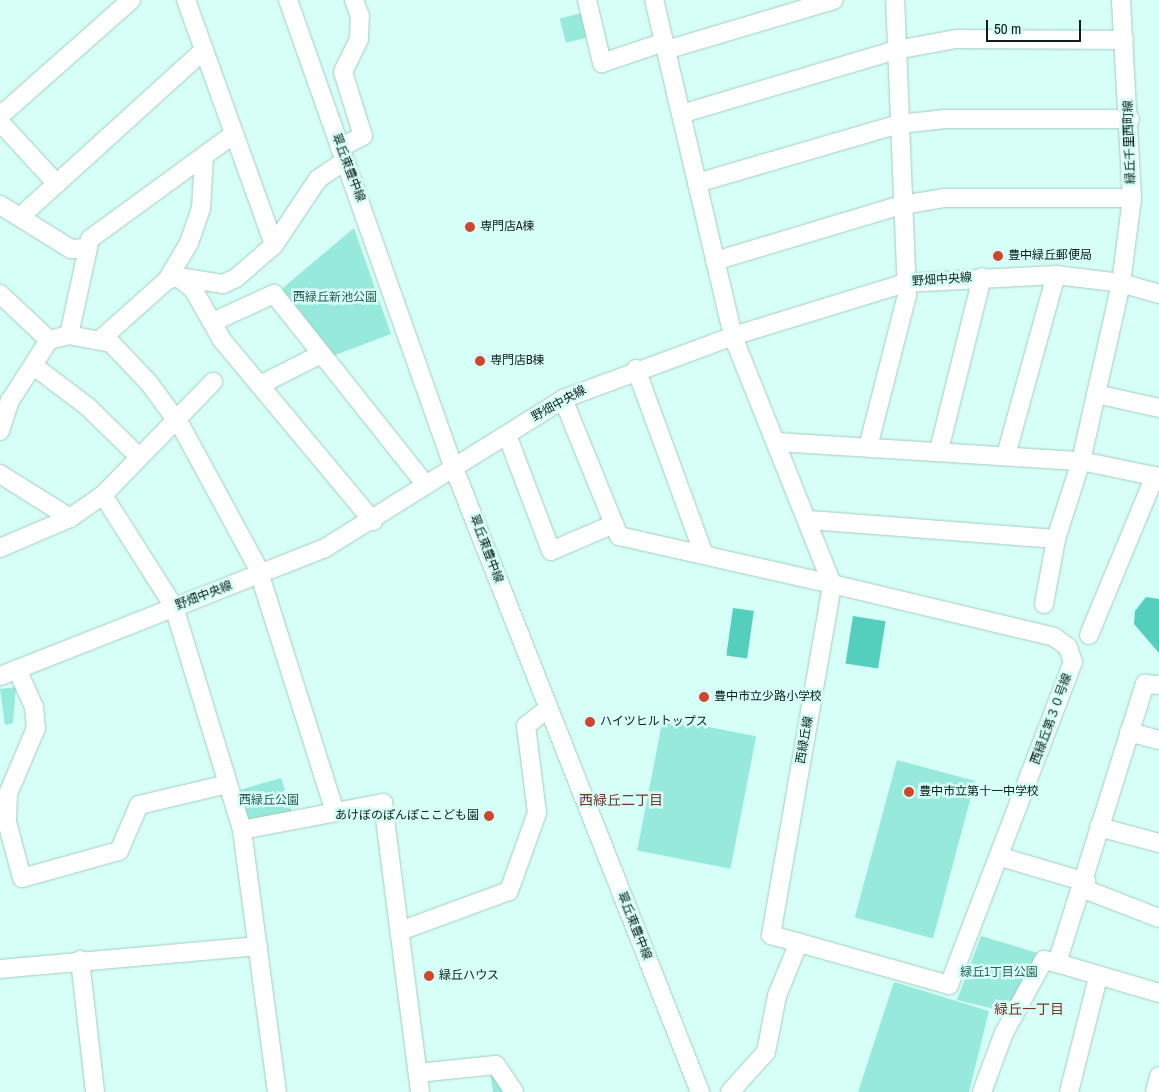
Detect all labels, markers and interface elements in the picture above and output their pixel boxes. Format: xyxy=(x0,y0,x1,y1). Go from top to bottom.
scale bar xyxy=(989,10,1084,42)
text: 50 m xyxy=(994,18,1021,39)
street label: 緑丘千里西町線 xyxy=(1121,100,1139,184)
street label: 翠丘東豊中線 xyxy=(328,132,368,204)
place label: 専門店A棟 xyxy=(480,220,535,234)
marker: 専門店A棟 xyxy=(464,221,476,233)
place label: 豊中緑丘郵便局 xyxy=(1008,249,1092,263)
marker: 豊中緑丘郵便局 xyxy=(992,250,1004,262)
street label: 野畑中央線 xyxy=(912,271,972,289)
park label: 西緑丘新池公園 xyxy=(293,291,377,305)
place label: 専門店B棟 xyxy=(490,354,545,368)
marker: 専門店B棟 xyxy=(474,355,486,367)
street label: 野畑中央線 xyxy=(529,383,589,425)
street label: 翠丘東豊中線 xyxy=(466,513,506,585)
street label: 野畑中央線 xyxy=(173,579,235,613)
street label: 西緑丘第３０号線 xyxy=(1029,671,1075,767)
place label: 豊中市立少路小学校 xyxy=(714,690,822,704)
marker: 豊中市立少路小学校 xyxy=(698,691,710,703)
place label: ハイツヒルトップス xyxy=(600,715,708,729)
street label: 西緑丘線 xyxy=(794,715,816,765)
marker: ハイツヒルトップス xyxy=(584,716,596,728)
place label: 豊中市立第十一中学校 xyxy=(919,785,1039,799)
marker: 豊中市立第十一中学校 xyxy=(903,786,915,798)
district label: 西緑丘二丁目 xyxy=(579,792,663,808)
park label: 西緑丘公園 xyxy=(239,794,299,808)
place label: あけぼのぽんぽここども園 xyxy=(335,809,479,823)
marker: あけぼのぽんぽここども園 xyxy=(483,810,495,822)
street label: 翠丘東豊中線 xyxy=(614,890,654,962)
park label: 緑丘1丁目公園 xyxy=(960,966,1038,980)
place label: 緑丘ハウス xyxy=(439,969,499,983)
marker: 緑丘ハウス xyxy=(423,970,435,982)
district label: 緑丘一丁目 xyxy=(994,1001,1064,1017)

